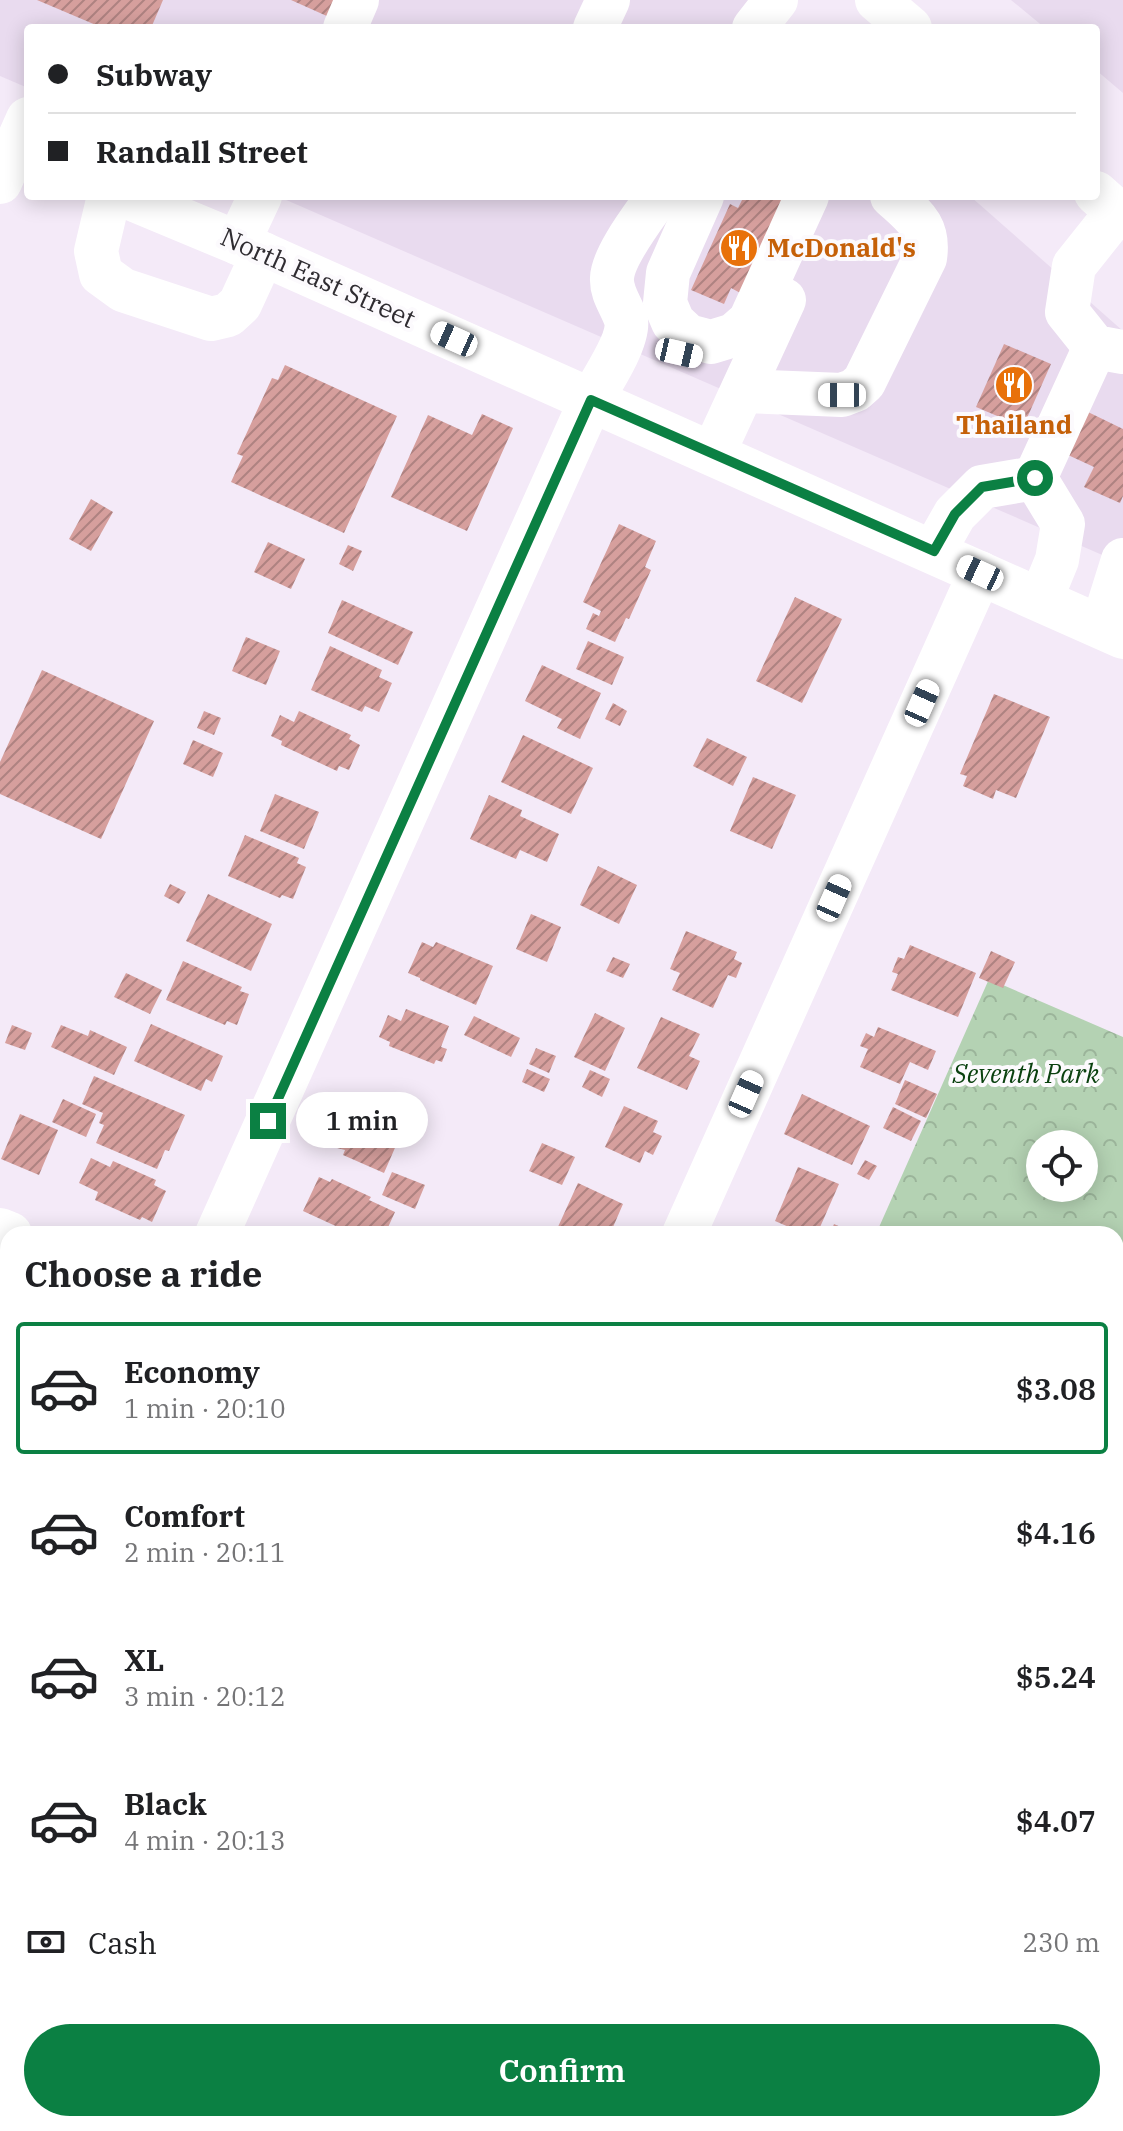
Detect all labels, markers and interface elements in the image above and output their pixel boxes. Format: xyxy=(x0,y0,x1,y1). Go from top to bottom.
text: Subway xyxy=(96,55,212,94)
text: Randall Street xyxy=(96,132,308,171)
street label: North East Street xyxy=(216,219,421,335)
restaurant icon: McDonald's xyxy=(718,227,760,269)
place label: McDonald's xyxy=(767,230,916,264)
car xyxy=(427,318,481,360)
car xyxy=(653,336,705,370)
restaurant icon: Thailand xyxy=(993,364,1035,406)
car xyxy=(818,383,866,407)
place label: Thailand xyxy=(956,407,1072,441)
route start xyxy=(1017,460,1053,496)
car xyxy=(953,552,1007,594)
car xyxy=(901,676,943,730)
car xyxy=(813,871,855,925)
park label: Seventh Park xyxy=(951,1056,1100,1090)
car xyxy=(725,1067,767,1121)
callout: 1 min xyxy=(296,1093,428,1149)
route end xyxy=(250,1103,286,1139)
text: 1 min xyxy=(326,1103,398,1137)
map controls xyxy=(1026,1130,1098,1202)
button: locate xyxy=(1026,1130,1098,1202)
text: Choose a ride xyxy=(24,1250,263,1297)
icon: car xyxy=(28,1352,100,1424)
text: Economy xyxy=(124,1352,260,1391)
text: $3.08 xyxy=(1016,1369,1096,1408)
text: 1 min · 20:10 xyxy=(124,1391,286,1425)
icon: car xyxy=(28,1496,100,1568)
text: Comfort xyxy=(124,1496,245,1535)
text: $4.16 xyxy=(1016,1513,1096,1552)
text: 2 min · 20:11 xyxy=(124,1535,286,1569)
icon: car xyxy=(28,1640,100,1712)
text: XL xyxy=(124,1640,164,1679)
text: $5.24 xyxy=(1016,1657,1096,1696)
text: 3 min · 20:12 xyxy=(124,1679,286,1713)
icon: car xyxy=(28,1784,100,1856)
text: Black xyxy=(124,1784,207,1823)
text: $4.07 xyxy=(1016,1801,1096,1840)
text: 4 min · 20:13 xyxy=(124,1823,286,1857)
icon: cash xyxy=(24,1920,68,1964)
text: Cash xyxy=(88,1923,157,1962)
text: 230 m xyxy=(1022,1925,1100,1959)
button: Confirm xyxy=(24,2024,1100,2116)

